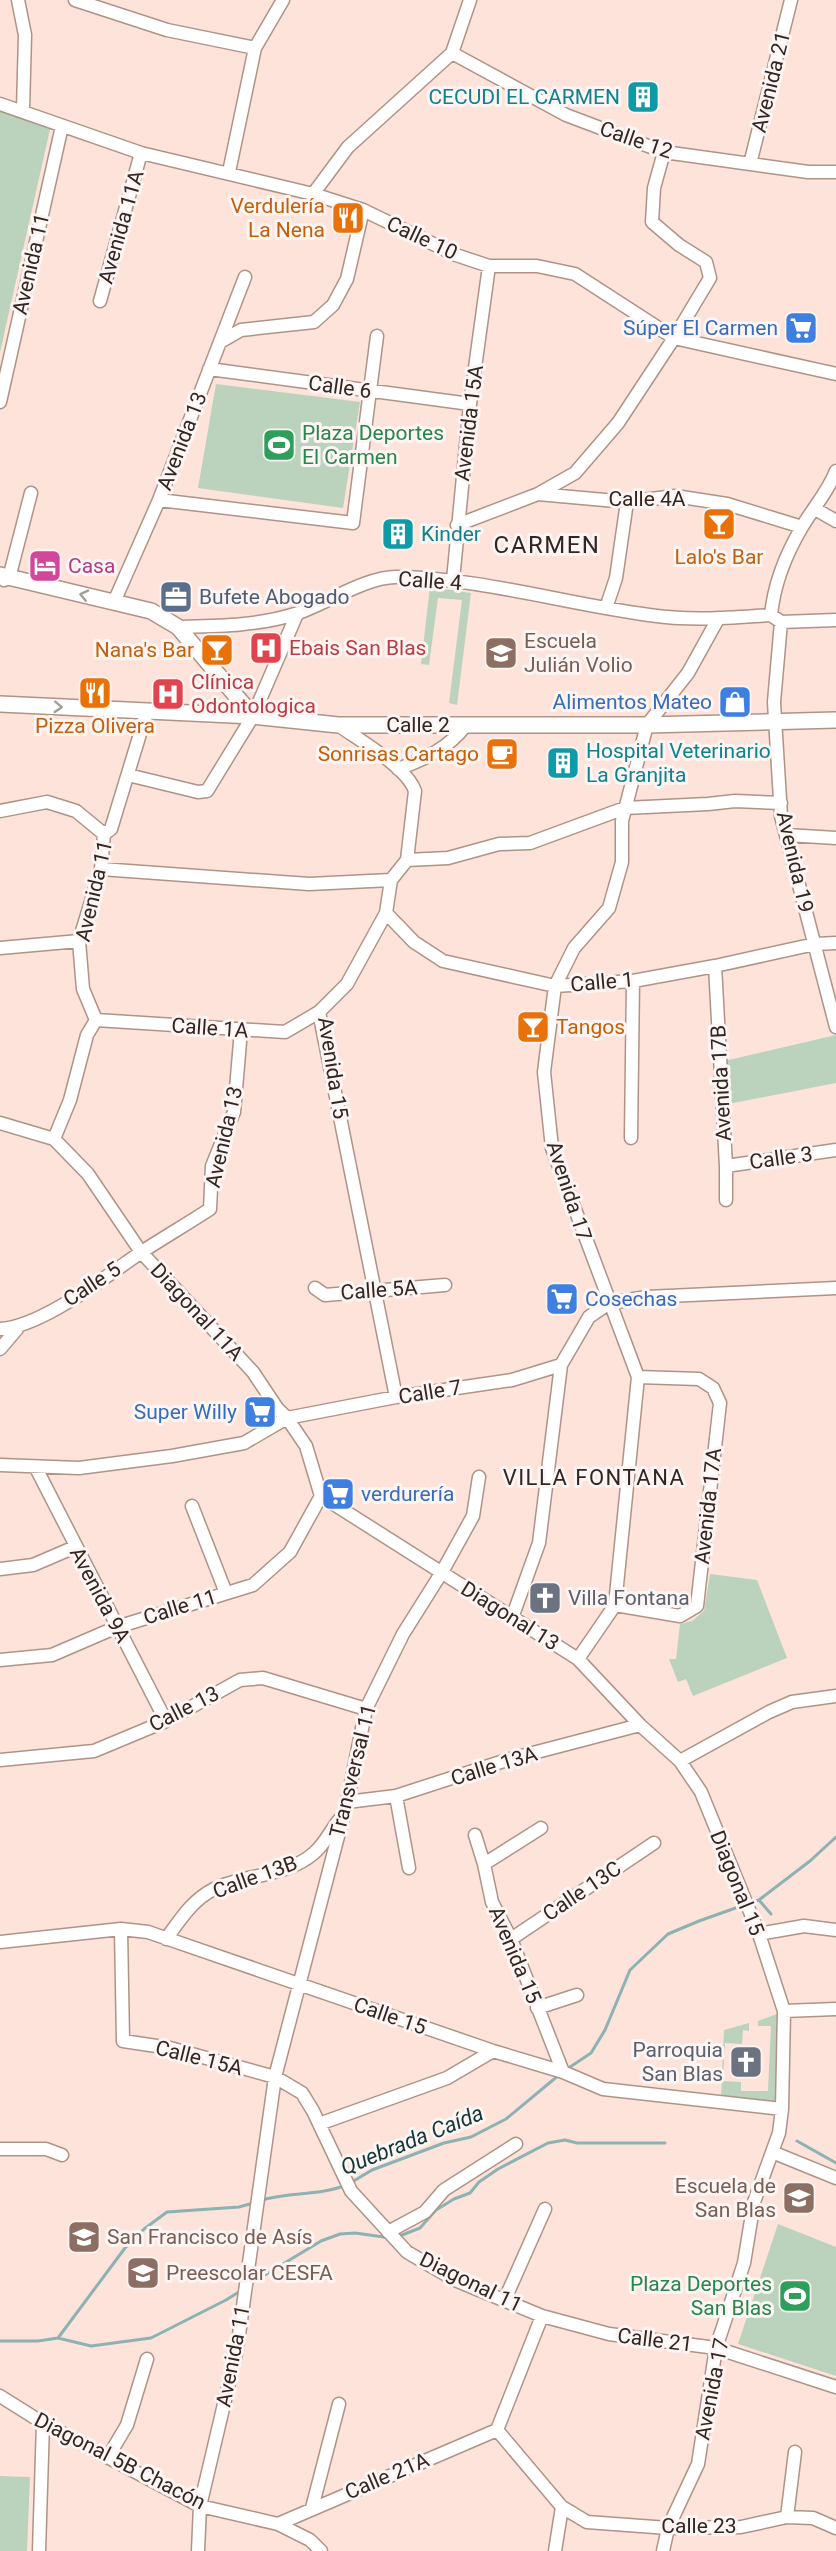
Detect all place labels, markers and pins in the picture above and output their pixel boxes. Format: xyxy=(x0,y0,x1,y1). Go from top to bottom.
building icon: CECUDI EL CARMEN xyxy=(625,79,661,115)
place label: CECUDI EL CARMEN xyxy=(428,85,620,109)
place label: Verdulería La Nena xyxy=(231,194,325,242)
restaurant icon: Verdulería La Nena xyxy=(330,200,366,236)
supermarket icon: Súper El Carmen xyxy=(783,310,819,346)
place label: Súper El Carmen xyxy=(623,316,778,340)
place label: Plaza Deportes El Carmen xyxy=(302,421,444,469)
sports icon: Plaza Deportes El Carmen xyxy=(261,427,297,463)
bar icon: Lalo's Bar xyxy=(701,506,737,542)
building icon: Kinder xyxy=(380,516,416,552)
place label: Kinder xyxy=(421,522,481,546)
place label: Lalo's Bar xyxy=(675,545,763,569)
hotel icon: Casa xyxy=(27,548,63,584)
place label: Casa xyxy=(68,554,115,578)
office icon: Bufete Abogado xyxy=(158,579,194,615)
place label: Bufete Abogado xyxy=(199,585,350,609)
place label: Escuela Julián Volio xyxy=(524,629,633,677)
hospital icon: Ebais San Blas xyxy=(248,630,284,666)
bar icon: Nana's Bar xyxy=(199,632,235,668)
school or university icon: Escuela Julián Volio xyxy=(483,635,519,671)
place label: Ebais San Blas xyxy=(289,636,426,660)
place label: Nana's Bar xyxy=(95,638,194,662)
place label: Clínica Odontologica xyxy=(191,670,316,718)
restaurant icon: Pizza Olivera xyxy=(77,675,113,711)
hospital icon: Clínica Odontologica xyxy=(150,676,186,712)
shop icon: Alimentos Mateo xyxy=(717,684,753,720)
place label: Alimentos Mateo xyxy=(553,690,712,714)
place label: Pizza Olivera xyxy=(35,714,155,738)
cafe icon: Sonrisas Cartago xyxy=(484,736,520,772)
place label: Hospital Veterinario La Granjita xyxy=(586,739,771,787)
place label: Sonrisas Cartago xyxy=(318,742,479,766)
building icon: Hospital Veterinario La Granjita xyxy=(545,745,581,781)
bar icon: Tangos xyxy=(515,1009,551,1045)
place label: Tangos xyxy=(556,1015,625,1039)
supermarket icon: Cosechas xyxy=(544,1281,580,1317)
place label: Cosechas xyxy=(585,1287,677,1311)
supermarket icon: Super Willy xyxy=(242,1394,278,1430)
place label: Super Willy xyxy=(134,1400,237,1424)
supermarket icon: verdurería xyxy=(320,1476,356,1512)
place label: verdurería xyxy=(361,1482,454,1506)
church icon: Villa Fontana xyxy=(527,1580,563,1616)
place label: Villa Fontana xyxy=(568,1586,690,1610)
place label: Parroquia San Blas xyxy=(632,2038,723,2086)
church icon: Parroquia San Blas xyxy=(728,2044,764,2080)
place label: Escuela de San Blas xyxy=(675,2174,776,2222)
school or university icon: Escuela de San Blas xyxy=(781,2180,817,2216)
school or university icon: San Francisco de Asís xyxy=(66,2219,102,2255)
place label: San Francisco de Asís xyxy=(107,2225,313,2249)
school or university icon: Preescolar CESFA xyxy=(125,2255,161,2291)
place label: Preescolar CESFA xyxy=(166,2261,333,2285)
place label: Plaza Deportes San Blas xyxy=(630,2272,772,2320)
sports icon: Plaza Deportes San Blas xyxy=(777,2278,813,2314)

